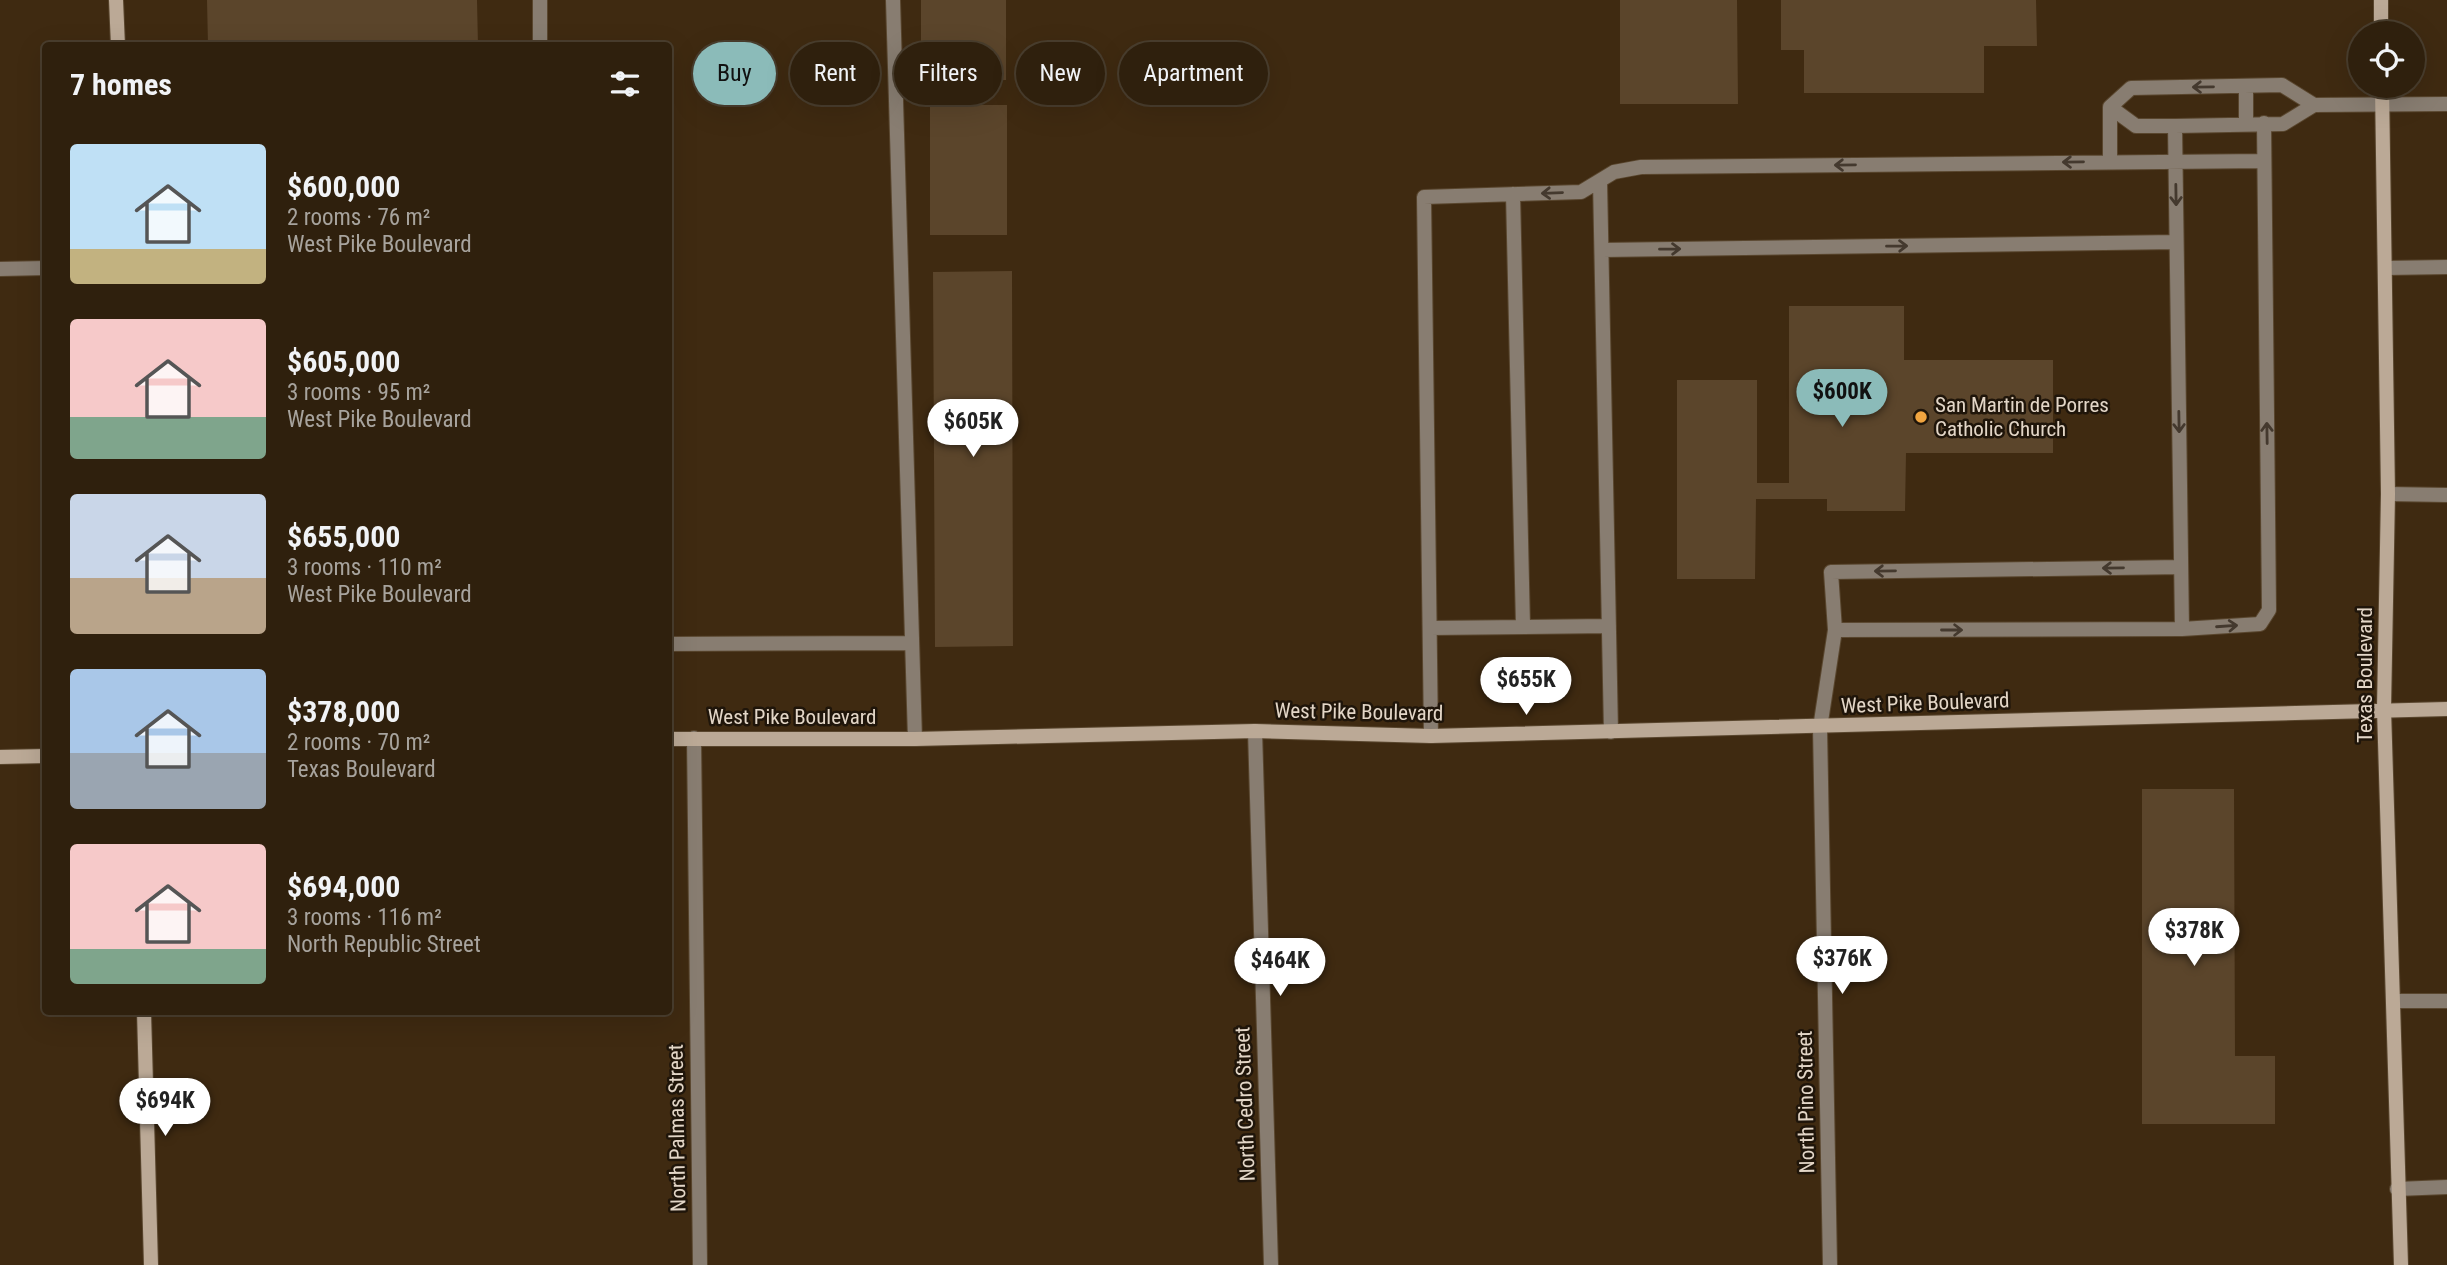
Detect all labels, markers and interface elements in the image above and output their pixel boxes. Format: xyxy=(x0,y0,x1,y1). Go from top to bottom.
map controls xyxy=(2348,21,2425,98)
button: locate xyxy=(2348,21,2425,98)
chip: Buy xyxy=(693,42,776,105)
chip: Rent xyxy=(790,42,880,105)
chip: Filters xyxy=(894,42,1002,105)
chip: New xyxy=(1016,42,1105,105)
chip: Apartment xyxy=(1119,42,1268,105)
icon: filters xyxy=(606,65,644,103)
text: 7 homes xyxy=(70,67,172,102)
one-way arrow xyxy=(2191,80,2214,94)
one-way arrow xyxy=(2062,155,2085,169)
one-way arrow xyxy=(1834,158,1857,172)
text: $600,000 xyxy=(287,169,400,204)
icon: home xyxy=(126,172,210,256)
one-way arrow xyxy=(2169,183,2183,206)
one-way arrow xyxy=(1541,186,1564,200)
text: 2 rooms · 76 m² xyxy=(287,204,430,231)
text: West Pike Boulevard xyxy=(287,231,472,258)
one-way arrow xyxy=(1885,239,1908,253)
one-way arrow xyxy=(1658,242,1681,256)
text: $605,000 xyxy=(287,344,400,379)
icon: home xyxy=(126,347,210,431)
pin: $600K xyxy=(1793,370,1891,429)
text: $600K xyxy=(1812,378,1872,405)
text: 3 rooms · 95 m² xyxy=(287,379,430,406)
place label: San Martin de Porres Catholic Church xyxy=(1935,393,2109,441)
pin: $605K xyxy=(924,400,1022,459)
text: West Pike Boulevard xyxy=(287,406,472,433)
text: $605K xyxy=(943,408,1003,435)
marker: San Martin de Porres Catholic Church xyxy=(1913,409,1929,425)
one-way arrow xyxy=(2172,410,2186,433)
one-way arrow xyxy=(2260,421,2274,444)
text: $655,000 xyxy=(287,519,400,554)
icon: home xyxy=(126,522,210,606)
text: 3 rooms · 110 m² xyxy=(287,554,442,581)
one-way arrow xyxy=(2101,561,2124,575)
one-way arrow xyxy=(1874,565,1897,578)
text: West Pike Boulevard xyxy=(287,581,472,608)
street label: Texas Boulevard xyxy=(2353,607,2377,743)
one-way arrow xyxy=(2215,619,2237,632)
one-way arrow xyxy=(1940,623,1963,637)
pin: $655K xyxy=(1477,658,1575,717)
text: $655K xyxy=(1496,666,1556,693)
street label: West Pike Boulevard xyxy=(1840,688,2010,718)
text: $378,000 xyxy=(287,694,400,729)
icon: home xyxy=(126,697,210,781)
street label: West Pike Boulevard xyxy=(1274,699,1444,725)
street label: West Pike Boulevard xyxy=(708,705,876,729)
text: 2 rooms · 70 m² xyxy=(287,729,430,756)
text: Texas Boulevard xyxy=(287,756,436,783)
text: $694,000 xyxy=(287,869,400,904)
icon: home xyxy=(126,872,210,956)
text: 3 rooms · 116 m² xyxy=(287,904,442,931)
pin: $378K xyxy=(2145,908,2243,968)
text: $378K xyxy=(2164,917,2224,944)
text: North Republic Street xyxy=(287,931,481,958)
pin: $376K xyxy=(1793,936,1891,996)
pin: $464K xyxy=(1231,939,1329,998)
text: $376K xyxy=(1812,945,1872,972)
text: $464K xyxy=(1250,947,1310,974)
street label: North Cedro Street xyxy=(1230,1026,1260,1182)
street label: North Pino Street xyxy=(1793,1030,1819,1174)
street label: North Palmas Street xyxy=(664,1044,690,1212)
pin: $694K xyxy=(116,1078,214,1138)
text: $694K xyxy=(135,1087,195,1114)

